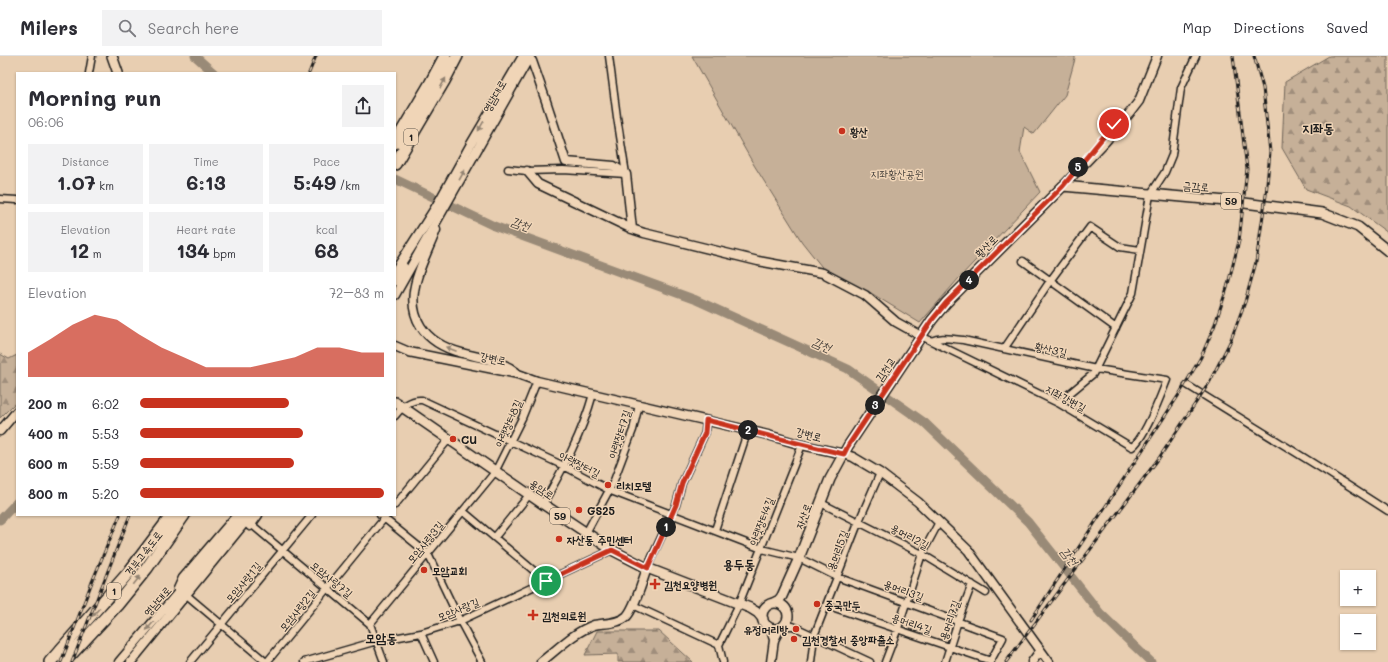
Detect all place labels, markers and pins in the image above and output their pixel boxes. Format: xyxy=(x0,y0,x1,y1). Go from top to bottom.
pin xyxy=(1097,107,1131,141)
place label: 황산 xyxy=(850,124,868,139)
marker: 황산 xyxy=(837,126,847,136)
pin: 5 xyxy=(1068,157,1088,177)
pin: 4 xyxy=(959,270,979,290)
pin: 3 xyxy=(865,395,885,415)
pin: 2 xyxy=(738,420,758,440)
place label: CU xyxy=(461,432,477,447)
marker: CU xyxy=(448,434,458,444)
place label: 리치모텔 xyxy=(616,478,652,493)
marker: 리치모텔 xyxy=(603,480,613,490)
place label: GS25 xyxy=(587,503,616,518)
marker: GS25 xyxy=(574,505,584,515)
pin: 1 xyxy=(656,517,676,537)
place label: 자산동 주민센터 xyxy=(566,532,633,547)
marker: 자산동 주민센터 xyxy=(554,534,564,544)
place label: 모암교회 xyxy=(432,563,468,578)
pin xyxy=(529,564,563,598)
marker: 모암교회 xyxy=(419,565,429,575)
place label: 김천요양병원 xyxy=(664,577,717,592)
marker: 김천요양병원 xyxy=(649,578,661,590)
place label: 중국만두 xyxy=(825,597,861,612)
marker: 중국만두 xyxy=(812,599,822,609)
place label: 김천의료원 xyxy=(542,608,586,623)
marker: 김천의료원 xyxy=(527,609,539,621)
place label: 유정머리방 xyxy=(744,622,788,637)
marker: 유정머리방 xyxy=(791,624,801,634)
place label: 김천경찰서 중앙파출소 xyxy=(802,632,895,647)
marker: 김천경찰서 중앙파출소 xyxy=(789,634,799,644)

